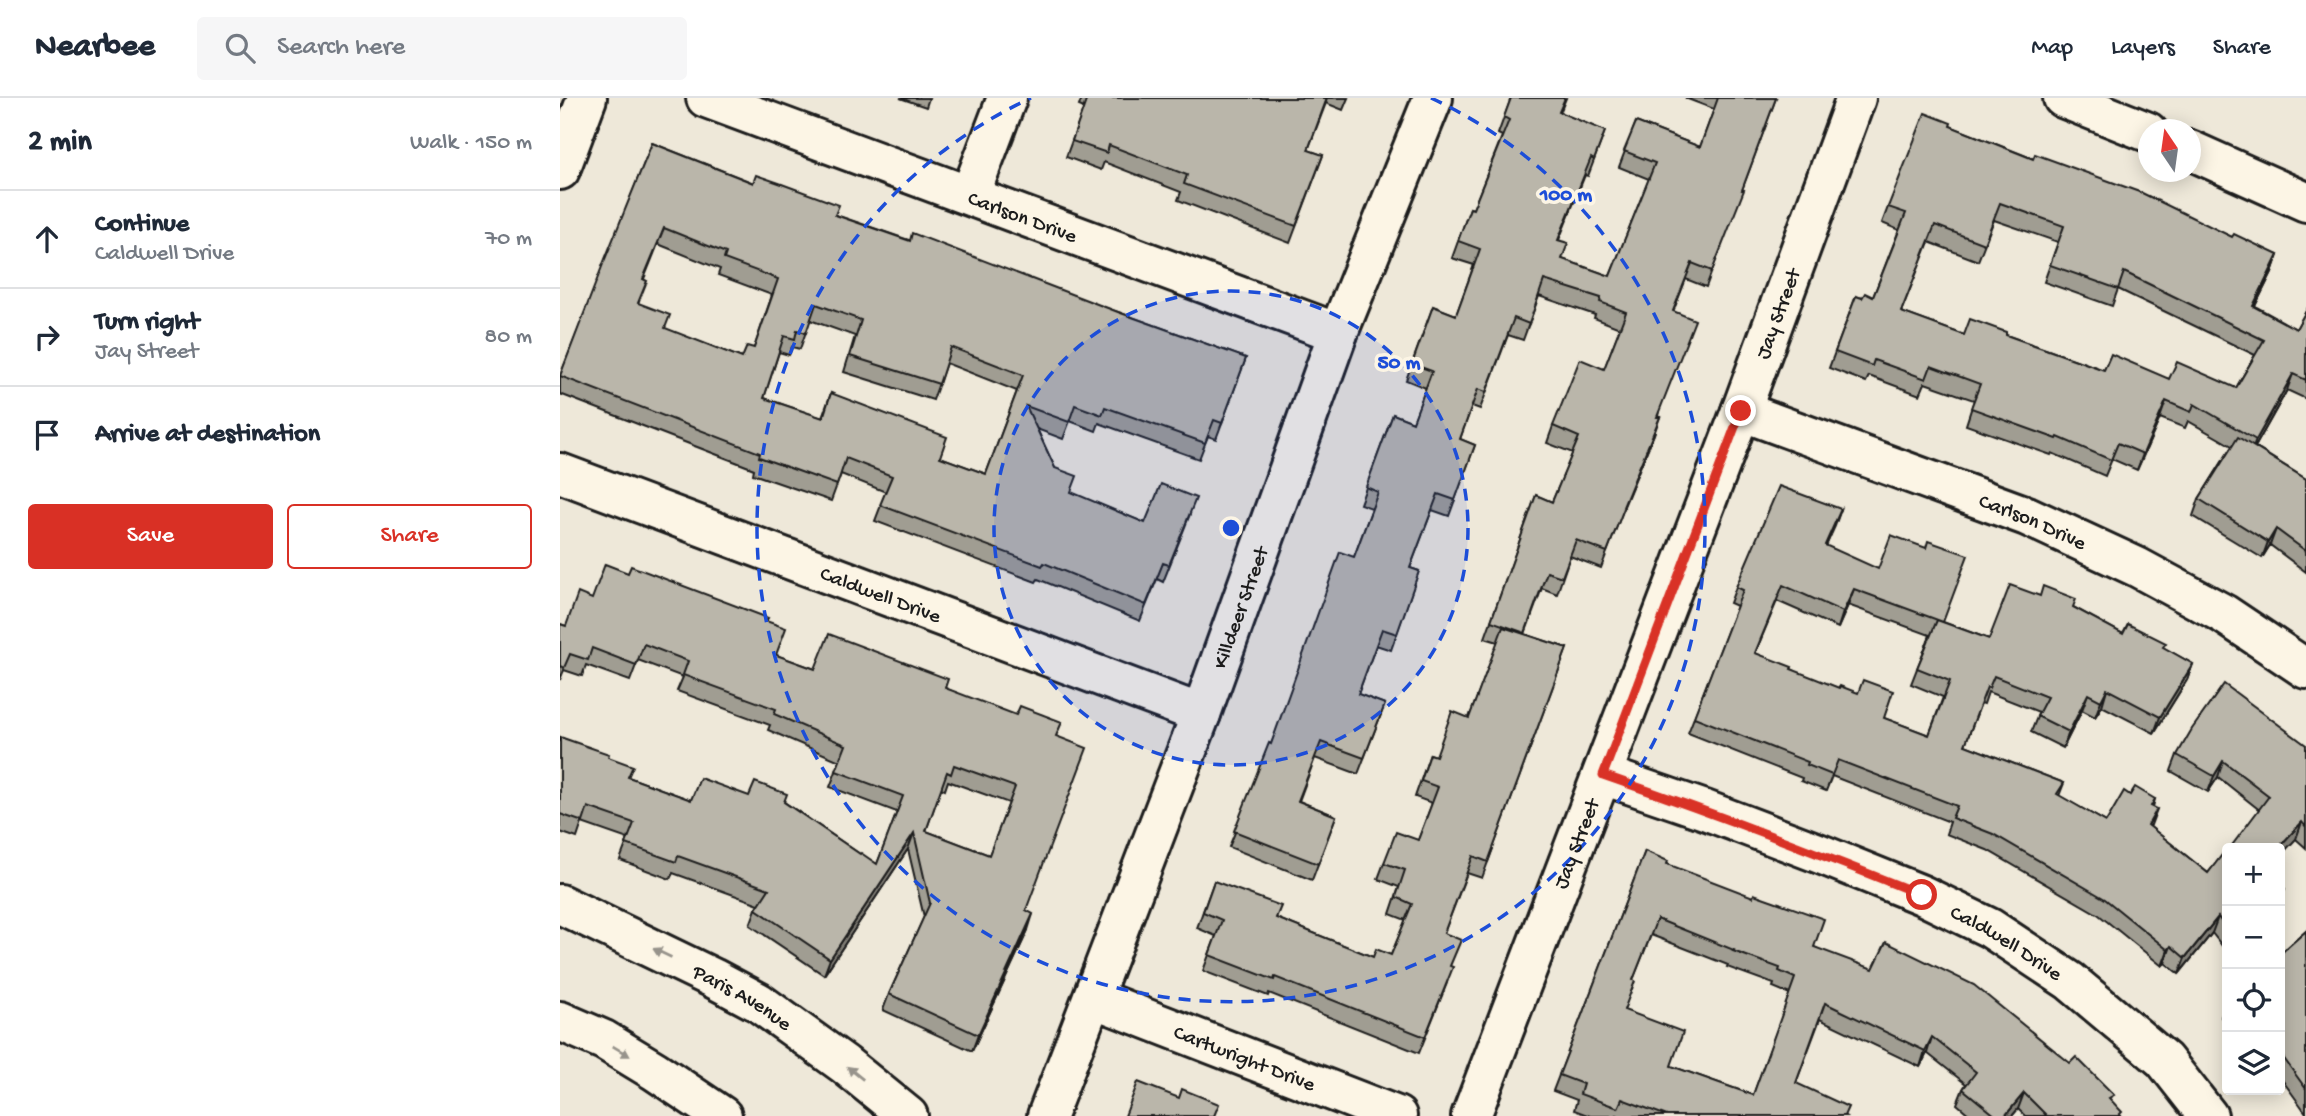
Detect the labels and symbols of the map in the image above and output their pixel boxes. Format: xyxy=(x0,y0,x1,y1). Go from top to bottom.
north arrow xyxy=(2138,119,2201,182)
text: 100 m xyxy=(1539,184,1592,209)
street label: Carlson Drive xyxy=(964,187,1081,251)
street label: Jay Street xyxy=(1752,264,1809,363)
text: 50 m xyxy=(1378,352,1421,377)
route end xyxy=(1725,395,1756,426)
street label: Carlson Drive xyxy=(1975,490,2090,558)
centre of rings xyxy=(1219,516,1243,540)
street label: Killdeer Street xyxy=(1209,542,1277,673)
street label: Caldwell Drive xyxy=(816,563,945,631)
street label: Jay Street xyxy=(1550,794,1608,893)
route start xyxy=(1906,879,1937,910)
street label: Caldwell Drive xyxy=(1945,902,2067,989)
one-way arrow xyxy=(652,947,672,959)
street label: Paris Avenue xyxy=(687,961,796,1039)
street label: Cartwright Drive xyxy=(1169,1021,1319,1099)
one-way arrow xyxy=(612,1044,631,1057)
one-way arrow xyxy=(846,1066,863,1081)

